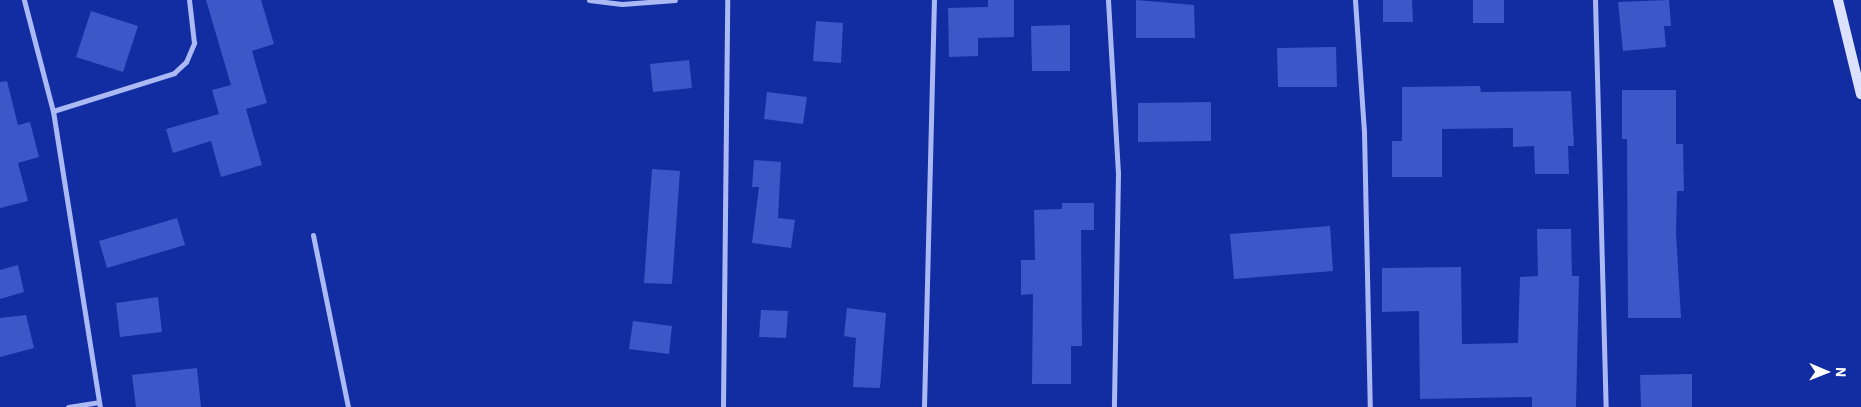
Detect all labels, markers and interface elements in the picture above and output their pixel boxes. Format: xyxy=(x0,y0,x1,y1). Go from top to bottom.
north arrow xyxy=(1801,347,1851,397)
text: N xyxy=(1832,367,1850,377)

